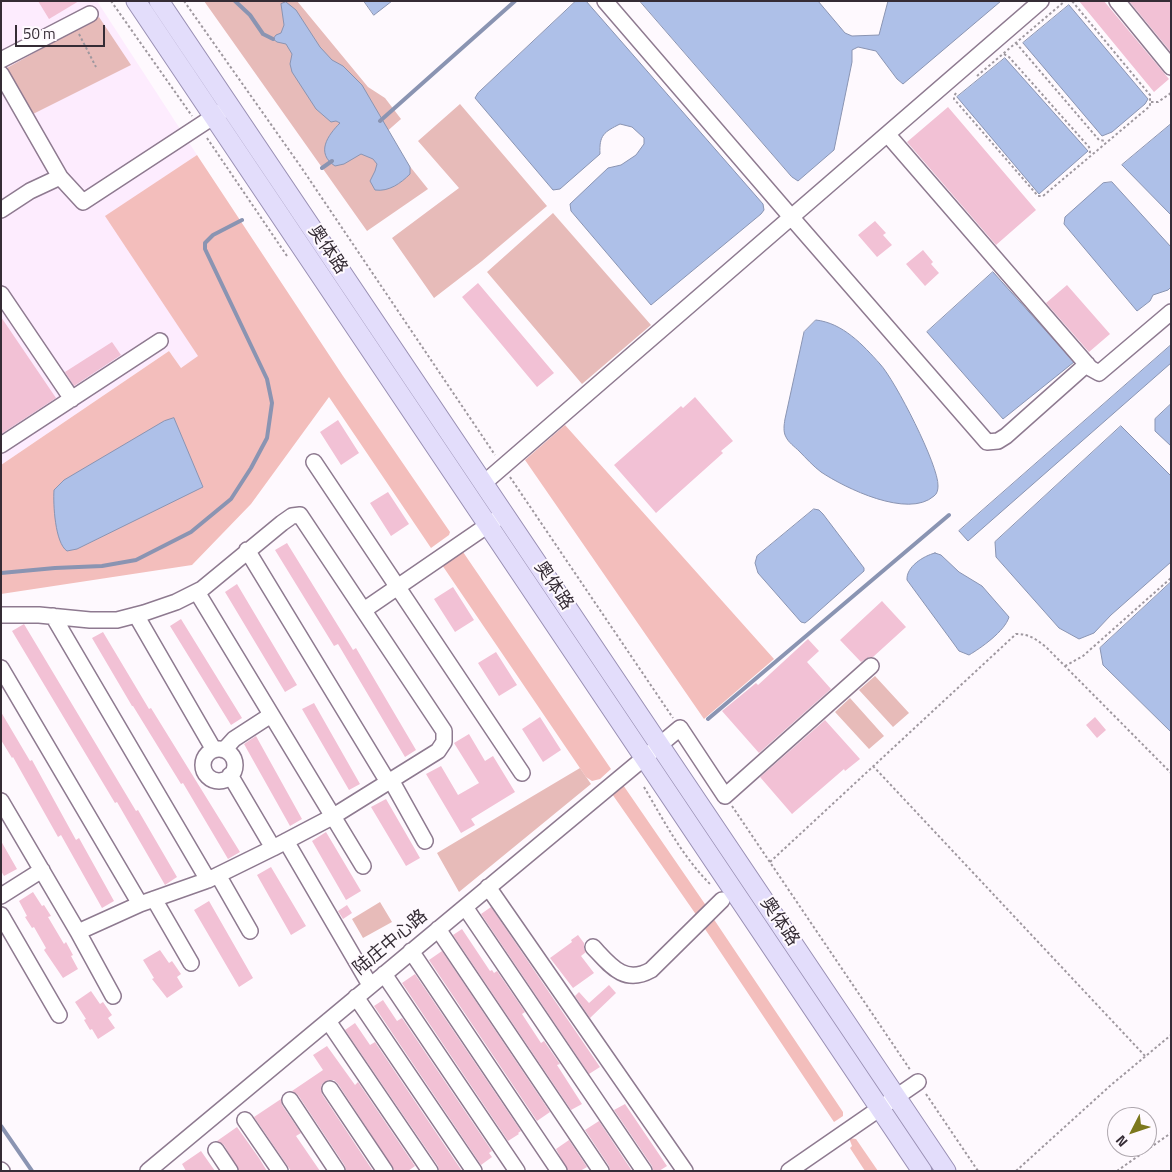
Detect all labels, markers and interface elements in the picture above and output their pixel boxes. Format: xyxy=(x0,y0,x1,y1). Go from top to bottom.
scale bar xyxy=(18,15,108,47)
text: 50 m xyxy=(23,22,56,45)
street label: 奥体路 xyxy=(303,222,351,278)
street label: 奥体路 xyxy=(529,558,577,614)
street label: 奥体路 xyxy=(755,894,803,950)
street label: 陆庄中心路 xyxy=(350,906,432,980)
north arrow xyxy=(1107,1107,1157,1157)
text: N xyxy=(1110,1131,1132,1152)

